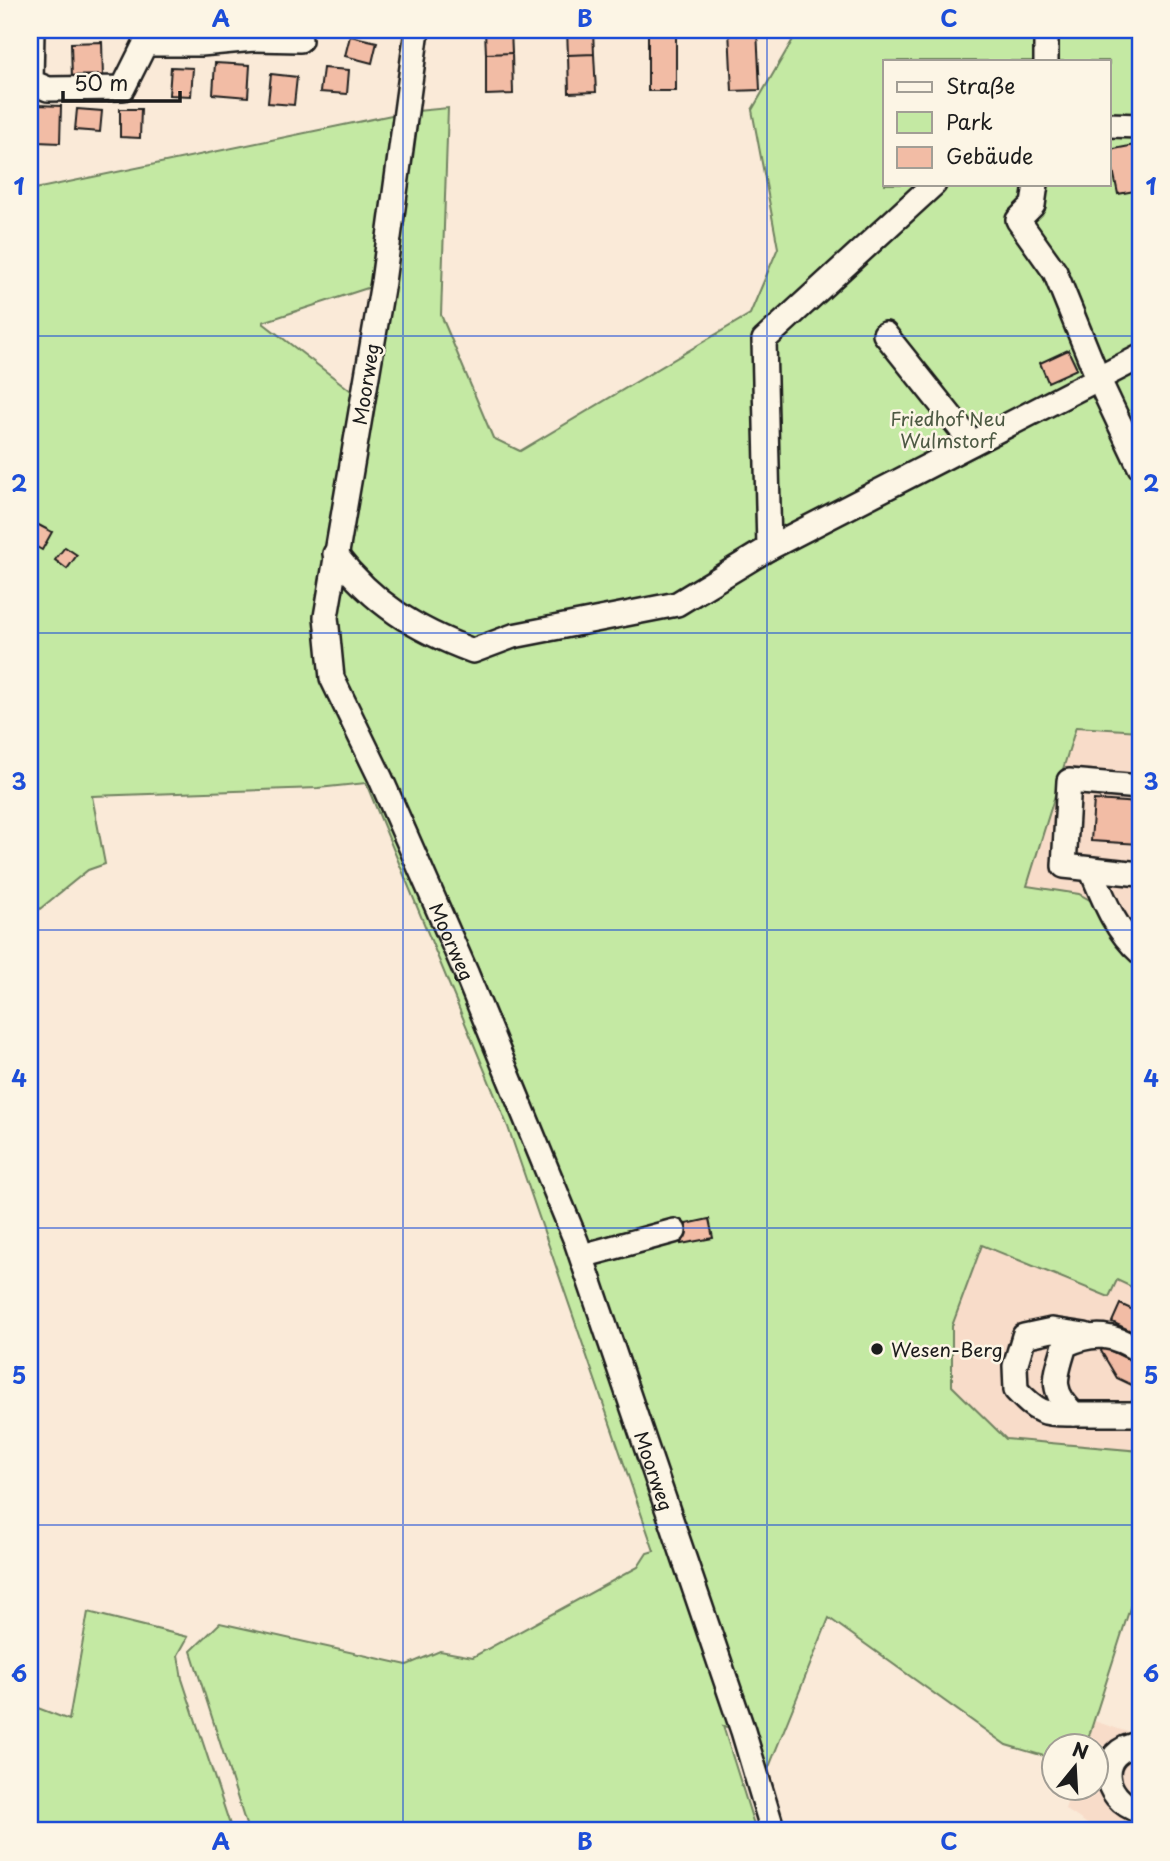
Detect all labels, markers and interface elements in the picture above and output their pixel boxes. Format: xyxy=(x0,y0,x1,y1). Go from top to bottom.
text: A xyxy=(212,0,230,35)
text: B xyxy=(577,0,593,35)
text: C xyxy=(940,0,958,35)
scale bar xyxy=(63,60,180,104)
legend xyxy=(883,60,1110,186)
text: 50 m xyxy=(74,66,128,98)
text: Straße xyxy=(946,69,1015,101)
text: Park xyxy=(946,105,993,137)
text: Gebäude xyxy=(946,139,1033,171)
text: 1 xyxy=(14,168,25,203)
text: 1 xyxy=(1146,168,1157,203)
street label: Moorweg xyxy=(345,341,385,427)
park label: Friedhof Neu Wulmstorf xyxy=(890,404,1006,454)
text: 2 xyxy=(11,465,27,500)
text: 2 xyxy=(1143,465,1159,500)
text: 3 xyxy=(11,763,27,798)
text: 3 xyxy=(1143,763,1159,798)
street label: Moorweg xyxy=(423,898,482,985)
text: 4 xyxy=(11,1060,27,1095)
text: 4 xyxy=(1143,1060,1159,1095)
place label: Wesen-Berg xyxy=(891,1335,1003,1363)
marker: Wesen-Berg xyxy=(869,1341,885,1357)
text: 5 xyxy=(12,1357,26,1392)
text: 5 xyxy=(1144,1357,1158,1392)
street label: Moorweg xyxy=(628,1427,681,1515)
text: 6 xyxy=(11,1655,27,1690)
text: 6 xyxy=(1143,1655,1159,1690)
north arrow xyxy=(1040,1731,1110,1801)
text: N xyxy=(1069,1734,1092,1766)
text: A xyxy=(212,1823,230,1858)
text: B xyxy=(577,1823,593,1858)
text: C xyxy=(940,1823,958,1858)

